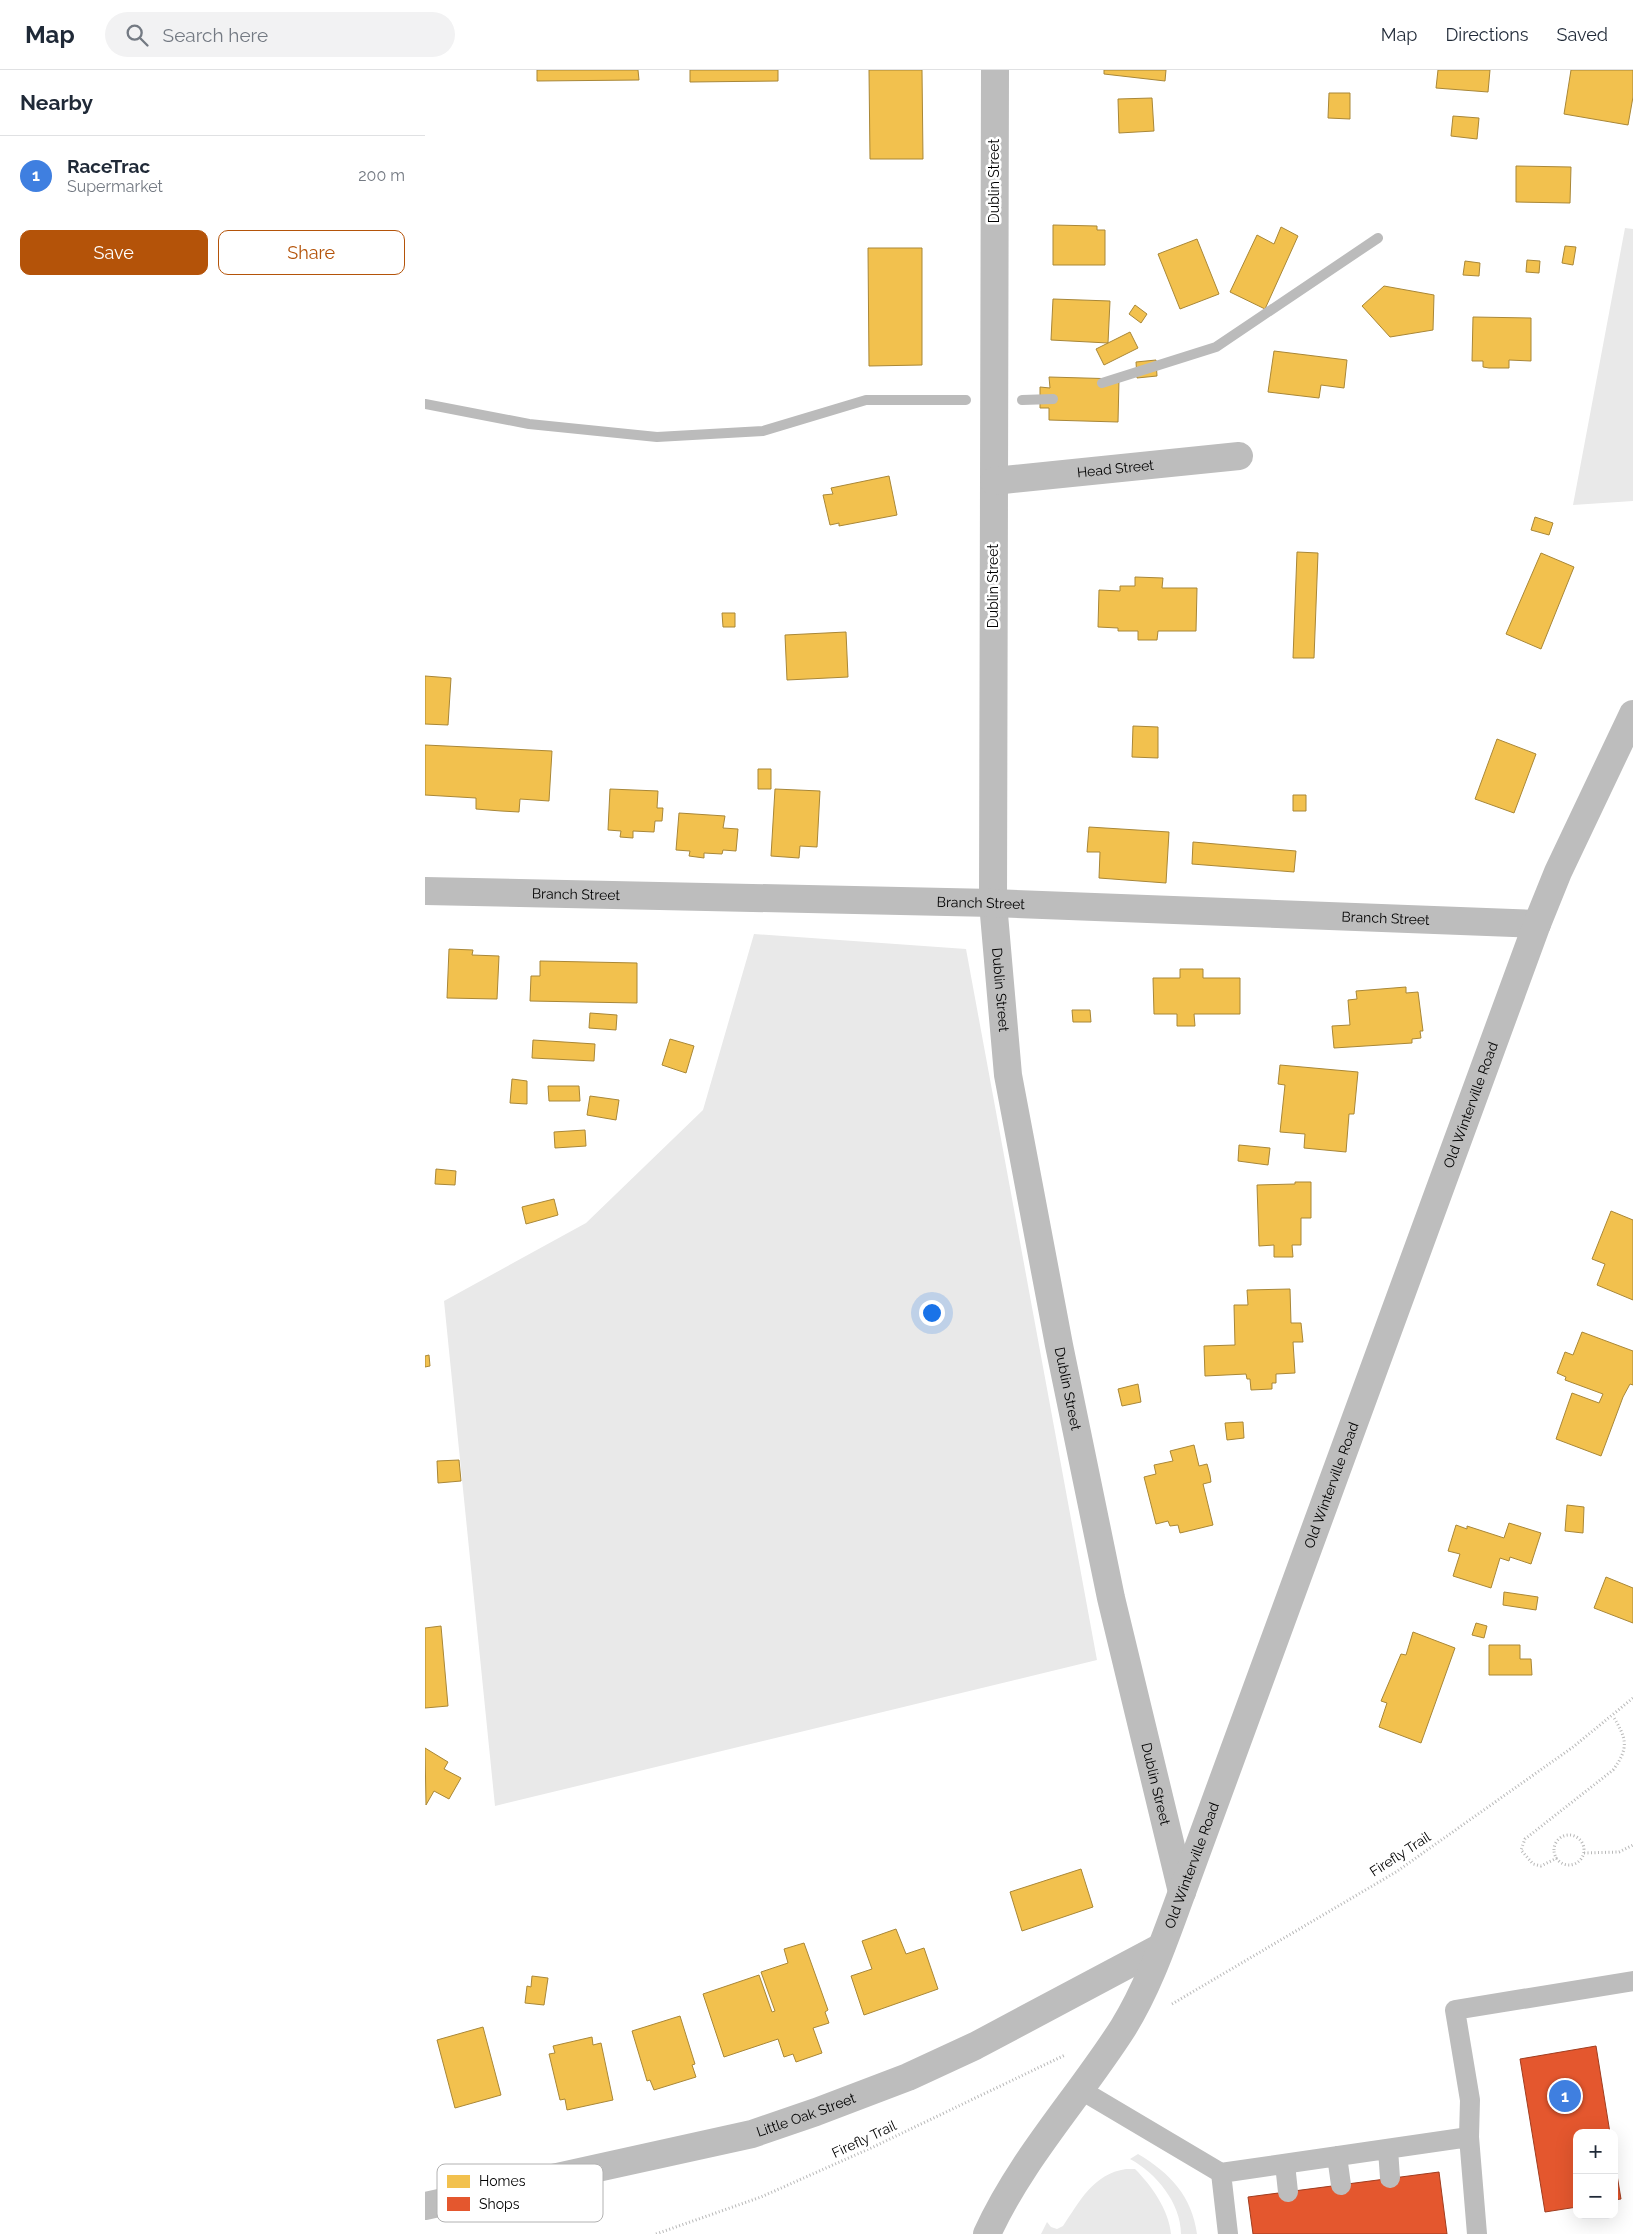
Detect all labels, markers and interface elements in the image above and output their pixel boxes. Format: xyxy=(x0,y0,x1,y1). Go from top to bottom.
search box xyxy=(105,12,455,57)
text: Map xyxy=(25,20,75,49)
icon: search xyxy=(123,21,151,49)
text: Search here xyxy=(163,24,268,46)
text: Map xyxy=(1381,24,1417,45)
text: Directions xyxy=(1445,24,1529,45)
text: Saved xyxy=(1557,24,1608,45)
text: Nearby xyxy=(20,90,93,115)
street label: Dublin Street xyxy=(986,139,1002,223)
text: RaceTrac xyxy=(67,155,150,177)
text: 1 xyxy=(32,166,40,185)
text: 200 m xyxy=(358,166,405,185)
text: Supermarket xyxy=(67,177,163,196)
button: Save xyxy=(20,230,208,275)
button: Share xyxy=(218,230,405,275)
street label: Head Street xyxy=(1076,457,1155,480)
street label: Dublin Street xyxy=(985,544,1001,628)
street label: Branch Street xyxy=(532,885,621,903)
street label: Branch Street xyxy=(937,894,1026,912)
street label: Branch Street xyxy=(1341,908,1430,928)
street label: Dublin Street xyxy=(989,947,1012,1033)
street label: Old Winterville Road xyxy=(1440,1040,1501,1170)
your location xyxy=(919,1300,945,1326)
street label: Dublin Street xyxy=(1052,1346,1084,1432)
street label: Old Winterville Road xyxy=(1301,1420,1362,1551)
street label: Dublin Street xyxy=(1138,1741,1174,1827)
street label: Old Winterville Road xyxy=(1161,1800,1222,1931)
street label: Firefly Trail xyxy=(1367,1828,1433,1880)
pin: 1 xyxy=(1549,2077,1581,2115)
street label: Little Oak Street xyxy=(754,2090,858,2140)
street label: Firefly Trail xyxy=(829,2117,899,2161)
map controls xyxy=(1573,2129,1618,2219)
button: + xyxy=(1573,2129,1618,2174)
legend xyxy=(437,2164,603,2222)
text: Homes xyxy=(479,2173,526,2189)
button: − xyxy=(1573,2174,1618,2219)
text: Shops xyxy=(479,2196,520,2212)

